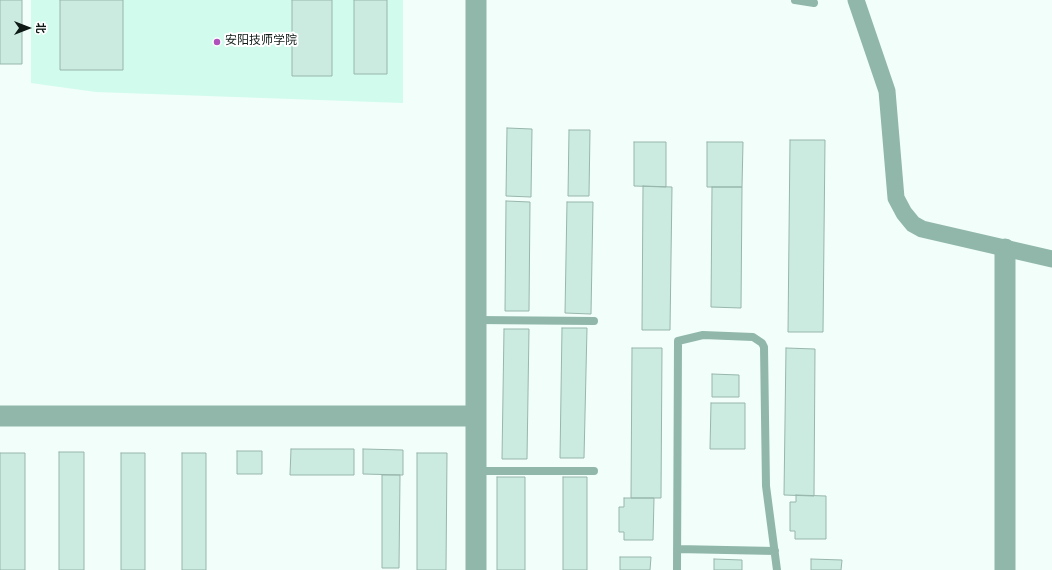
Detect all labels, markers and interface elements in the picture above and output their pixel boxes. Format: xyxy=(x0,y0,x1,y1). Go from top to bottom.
north arrow xyxy=(8,8,48,48)
text: 北 xyxy=(32,23,49,34)
place label: 安阳技师学院 xyxy=(225,35,297,49)
marker: 安阳技师学院 xyxy=(212,37,222,47)

